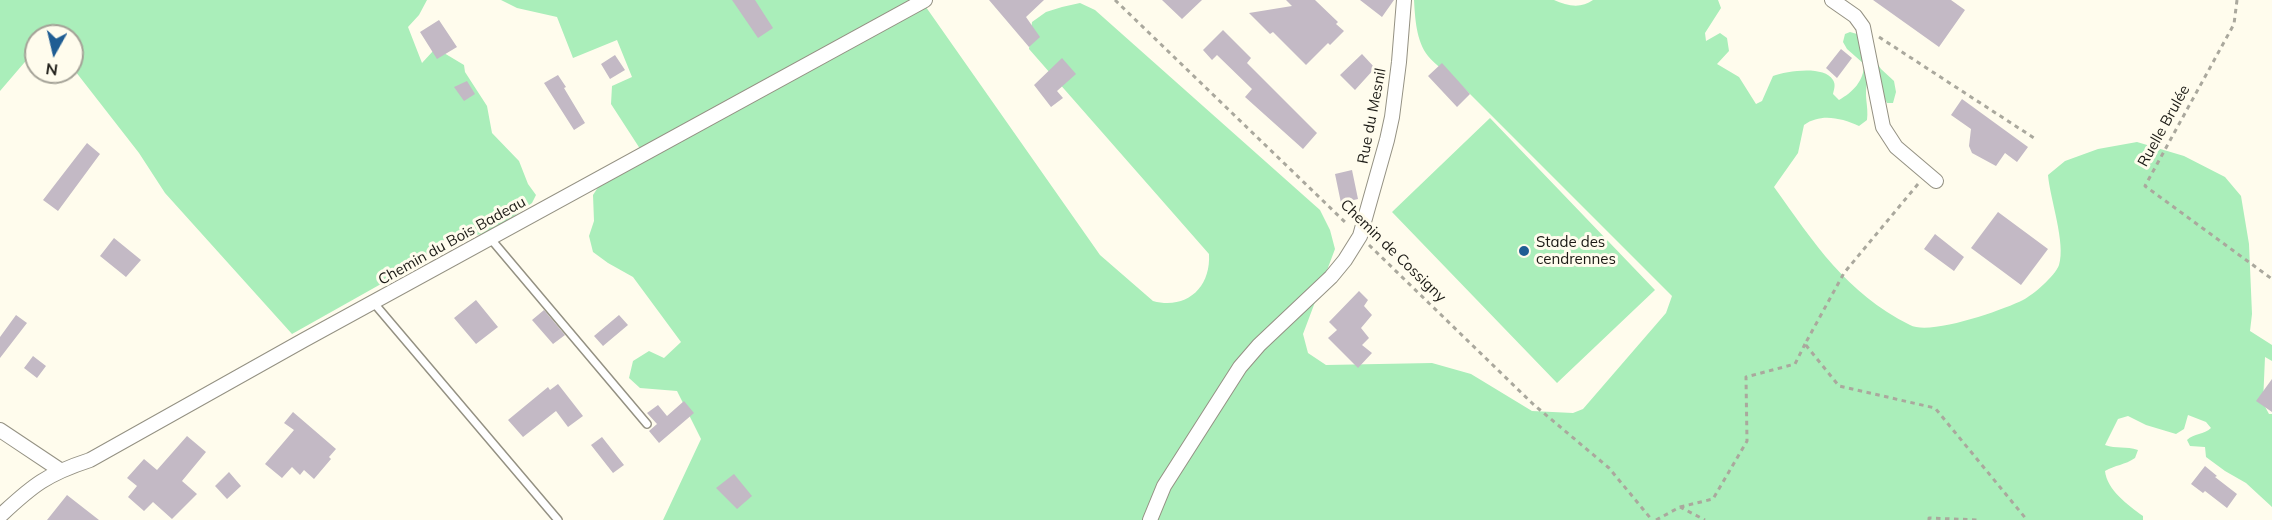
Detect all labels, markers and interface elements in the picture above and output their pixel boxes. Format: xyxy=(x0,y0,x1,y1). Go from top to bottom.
north arrow xyxy=(24,24,84,84)
text: N xyxy=(44,59,59,81)
street label: Rue du Mesnil xyxy=(1354,67,1390,165)
street label: Ruelle Brulée xyxy=(2134,82,2194,170)
street label: Chemin du Bois Badeau xyxy=(375,193,529,289)
street label: Chemin de Cossigny xyxy=(1336,196,1450,306)
place label: Stade des cendrennes xyxy=(1536,233,1616,268)
marker: Stade des cendrennes xyxy=(1517,244,1531,258)

